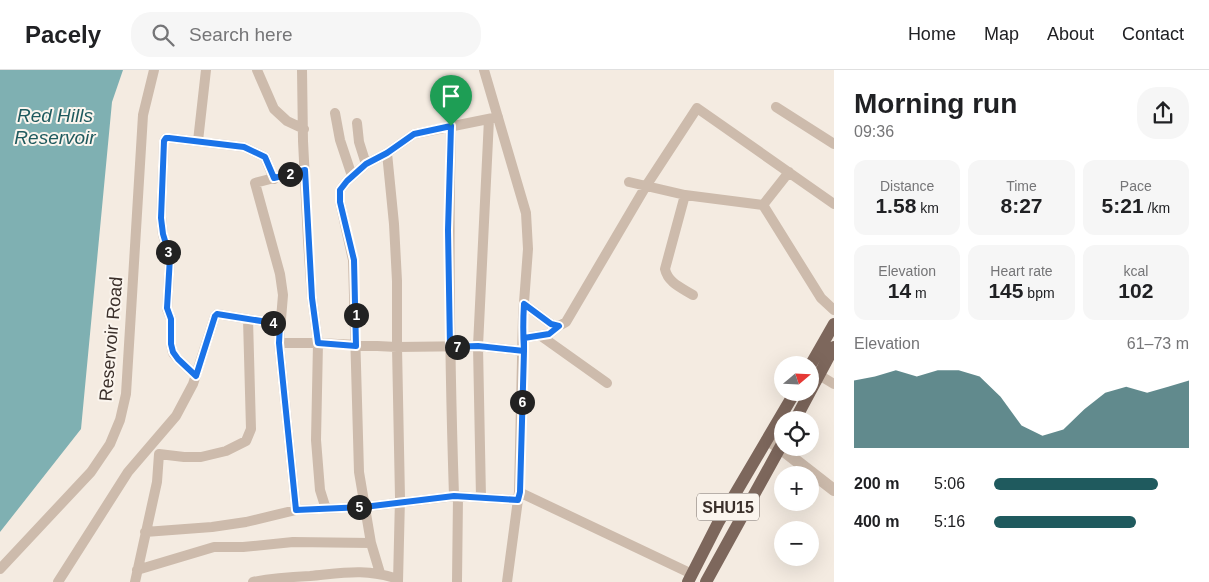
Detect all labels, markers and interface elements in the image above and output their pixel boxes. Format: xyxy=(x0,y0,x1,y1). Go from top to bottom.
search box xyxy=(131,12,481,57)
text: Pacely xyxy=(25,21,101,48)
icon: search xyxy=(149,21,177,49)
text: Search here xyxy=(189,24,293,45)
text: Home xyxy=(908,24,956,44)
text: Map xyxy=(984,24,1019,44)
text: About xyxy=(1047,24,1094,44)
text: Contact xyxy=(1122,24,1184,44)
pin xyxy=(430,75,472,126)
icon: arrive xyxy=(437,82,465,110)
button: share xyxy=(1137,87,1189,139)
text: Morning run xyxy=(854,88,1017,119)
water label: Red Hills Reservoir xyxy=(14,105,96,148)
text: 09:36 xyxy=(854,123,894,140)
pin: 2 xyxy=(278,162,302,186)
text: 2 xyxy=(287,166,294,182)
text: Distance xyxy=(880,178,934,194)
text: Time xyxy=(1006,178,1037,194)
text: Pace xyxy=(1120,178,1152,194)
text: 1.58 xyxy=(875,194,916,217)
text: 8:27 xyxy=(1000,194,1043,217)
text: 5:21 xyxy=(1102,194,1144,217)
text: km xyxy=(916,200,939,216)
text: /km xyxy=(1144,200,1170,216)
pin: 3 xyxy=(156,240,180,264)
text: 3 xyxy=(165,244,172,260)
text: Elevation xyxy=(878,263,936,279)
text: Heart rate xyxy=(990,263,1053,279)
text: kcal xyxy=(1123,263,1148,279)
street label: Reservoir Road xyxy=(96,276,126,402)
text: 14 xyxy=(888,279,911,302)
text: 145 xyxy=(988,279,1023,302)
text: 102 xyxy=(1118,279,1153,302)
text: m xyxy=(911,285,927,301)
text: bpm xyxy=(1023,285,1055,301)
pin: 1 xyxy=(344,302,368,328)
text: 1 xyxy=(353,307,360,323)
pin: 4 xyxy=(260,310,286,336)
text: 4 xyxy=(270,315,277,331)
pin: 7 xyxy=(444,334,470,360)
text: Elevation xyxy=(854,335,920,352)
text: 61–73 m xyxy=(1127,335,1189,352)
text: 7 xyxy=(454,339,461,355)
north arrow xyxy=(774,356,819,401)
map controls xyxy=(774,356,819,566)
pin: 6 xyxy=(510,390,534,414)
text: 6 xyxy=(519,394,526,410)
button: locate xyxy=(774,411,819,456)
button: + xyxy=(774,466,819,511)
text: 200 m xyxy=(854,475,899,492)
text: 5:06 xyxy=(934,475,965,492)
pin: 5 xyxy=(346,494,372,520)
road number: SHU15 xyxy=(697,494,759,521)
text: 5 xyxy=(356,499,363,515)
text: 400 m xyxy=(854,513,899,530)
text: 5:16 xyxy=(934,513,965,530)
button: − xyxy=(774,521,819,566)

